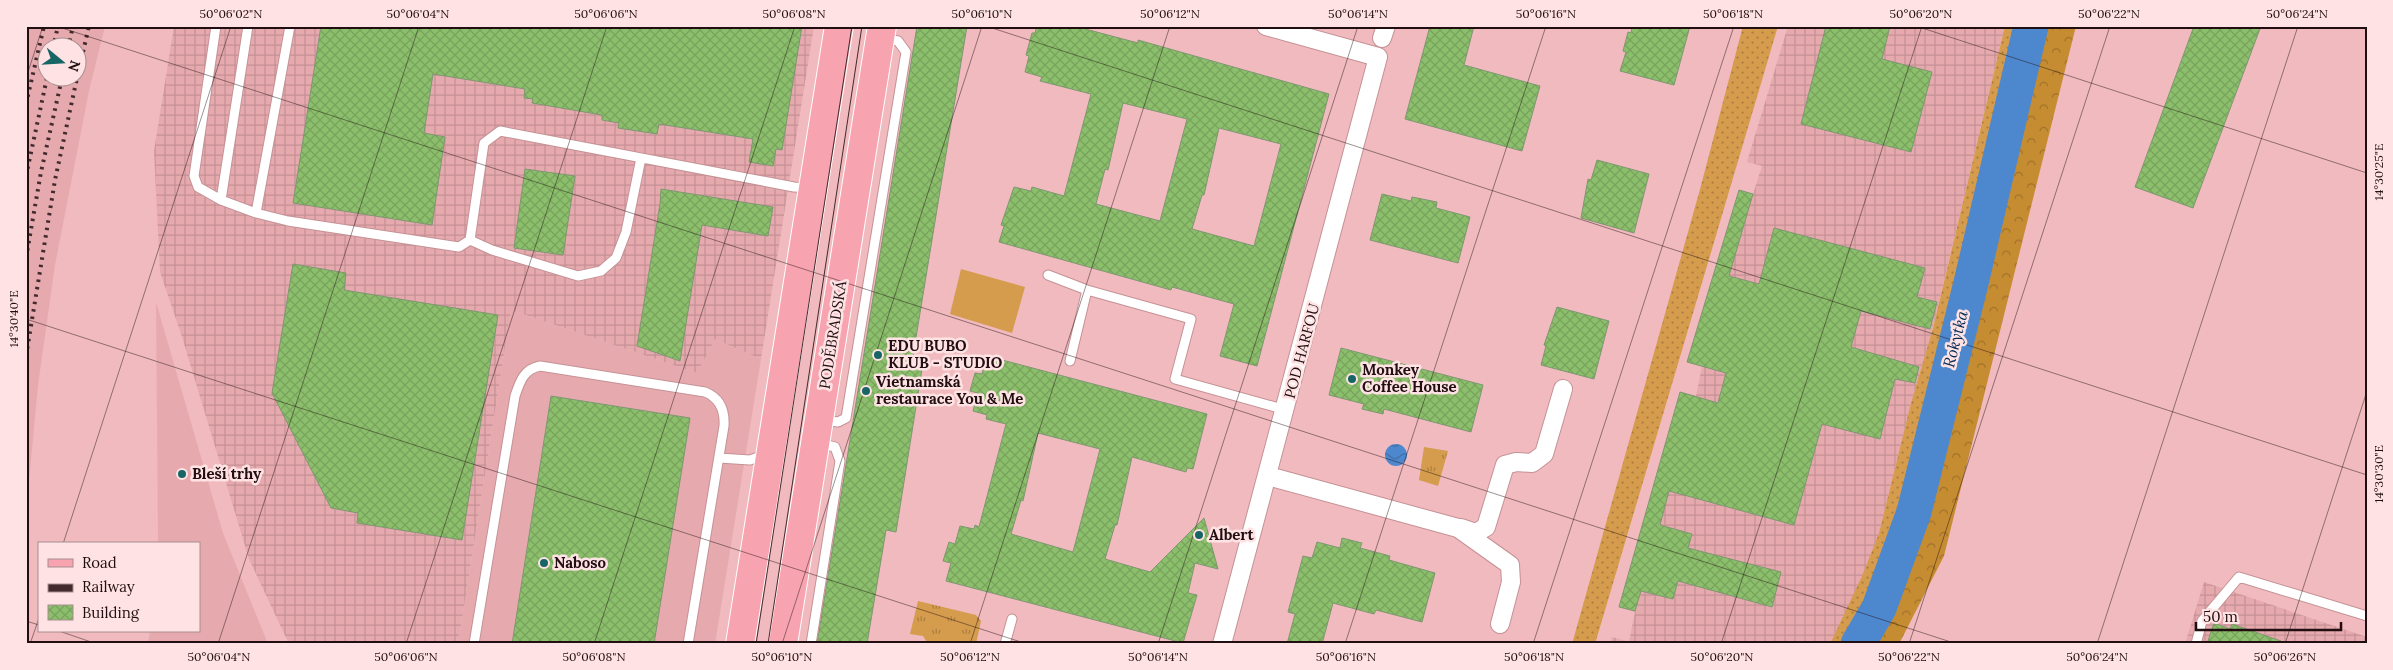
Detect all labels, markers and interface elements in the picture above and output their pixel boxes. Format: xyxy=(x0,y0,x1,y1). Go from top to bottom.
text: 50°06'02"N xyxy=(200,6,262,21)
text: 50°06'04"N xyxy=(387,6,449,21)
text: 50°06'06"N xyxy=(574,6,638,21)
text: 50°06'08"N xyxy=(762,6,826,21)
text: 50°06'10"N xyxy=(952,6,1012,21)
text: 50°06'12"N xyxy=(1140,6,1200,21)
text: 50°06'14"N xyxy=(1328,6,1388,21)
text: 50°06'16"N xyxy=(1516,6,1576,21)
text: 50°06'18"N xyxy=(1703,6,1763,21)
text: 50°06'20"N xyxy=(1890,6,1952,21)
text: 50°06'22"N xyxy=(2078,6,2140,21)
text: 50°06'24"N xyxy=(2266,6,2328,21)
north arrow xyxy=(38,38,88,88)
text: N xyxy=(64,58,85,74)
text: 14°30'25"E xyxy=(2371,144,2386,200)
street label: PODĚBRADSKÁ xyxy=(815,279,851,390)
text: 14°30'40"E xyxy=(6,290,21,348)
street label: POD HARFOU xyxy=(1280,301,1323,401)
water label: Rokytka xyxy=(1938,308,1972,369)
place label: EDU BUBO KLUB - STUDIO xyxy=(888,336,1003,372)
marker: EDU BUBO KLUB - STUDIO xyxy=(872,349,884,361)
place label: Monkey Coffee House xyxy=(1362,360,1457,396)
place label: Vietnamská restaurace You & Me xyxy=(876,372,1023,408)
marker: Monkey Coffee House xyxy=(1346,373,1358,385)
marker: Vietnamská restaurace You & Me xyxy=(860,385,872,397)
text: 14°30'30"E xyxy=(2371,445,2386,503)
place label: Bleší trhy xyxy=(192,464,262,483)
marker: Bleší trhy xyxy=(176,468,188,480)
place label: Albert xyxy=(1209,525,1255,544)
marker: Albert xyxy=(1193,529,1205,541)
legend xyxy=(38,542,200,632)
text: Road xyxy=(82,553,117,572)
place label: Naboso xyxy=(554,553,606,572)
marker: Naboso xyxy=(538,557,550,569)
text: Railway xyxy=(82,577,135,596)
scale bar xyxy=(2196,600,2340,632)
text: Building xyxy=(82,603,140,622)
text: 50 m xyxy=(2203,607,2238,626)
text: 50°06'04"N xyxy=(188,649,250,664)
text: 50°06'06"N xyxy=(374,649,438,664)
text: 50°06'08"N xyxy=(562,649,626,664)
text: 50°06'10"N xyxy=(752,649,812,664)
text: 50°06'12"N xyxy=(940,649,1000,664)
text: 50°06'14"N xyxy=(1128,649,1188,664)
text: 50°06'16"N xyxy=(1316,649,1376,664)
text: 50°06'18"N xyxy=(1504,649,1564,664)
text: 50°06'20"N xyxy=(1691,649,1753,664)
text: 50°06'22"N xyxy=(1878,649,1940,664)
text: 50°06'24"N xyxy=(2066,649,2128,664)
text: 50°06'26"N xyxy=(2254,649,2316,664)

